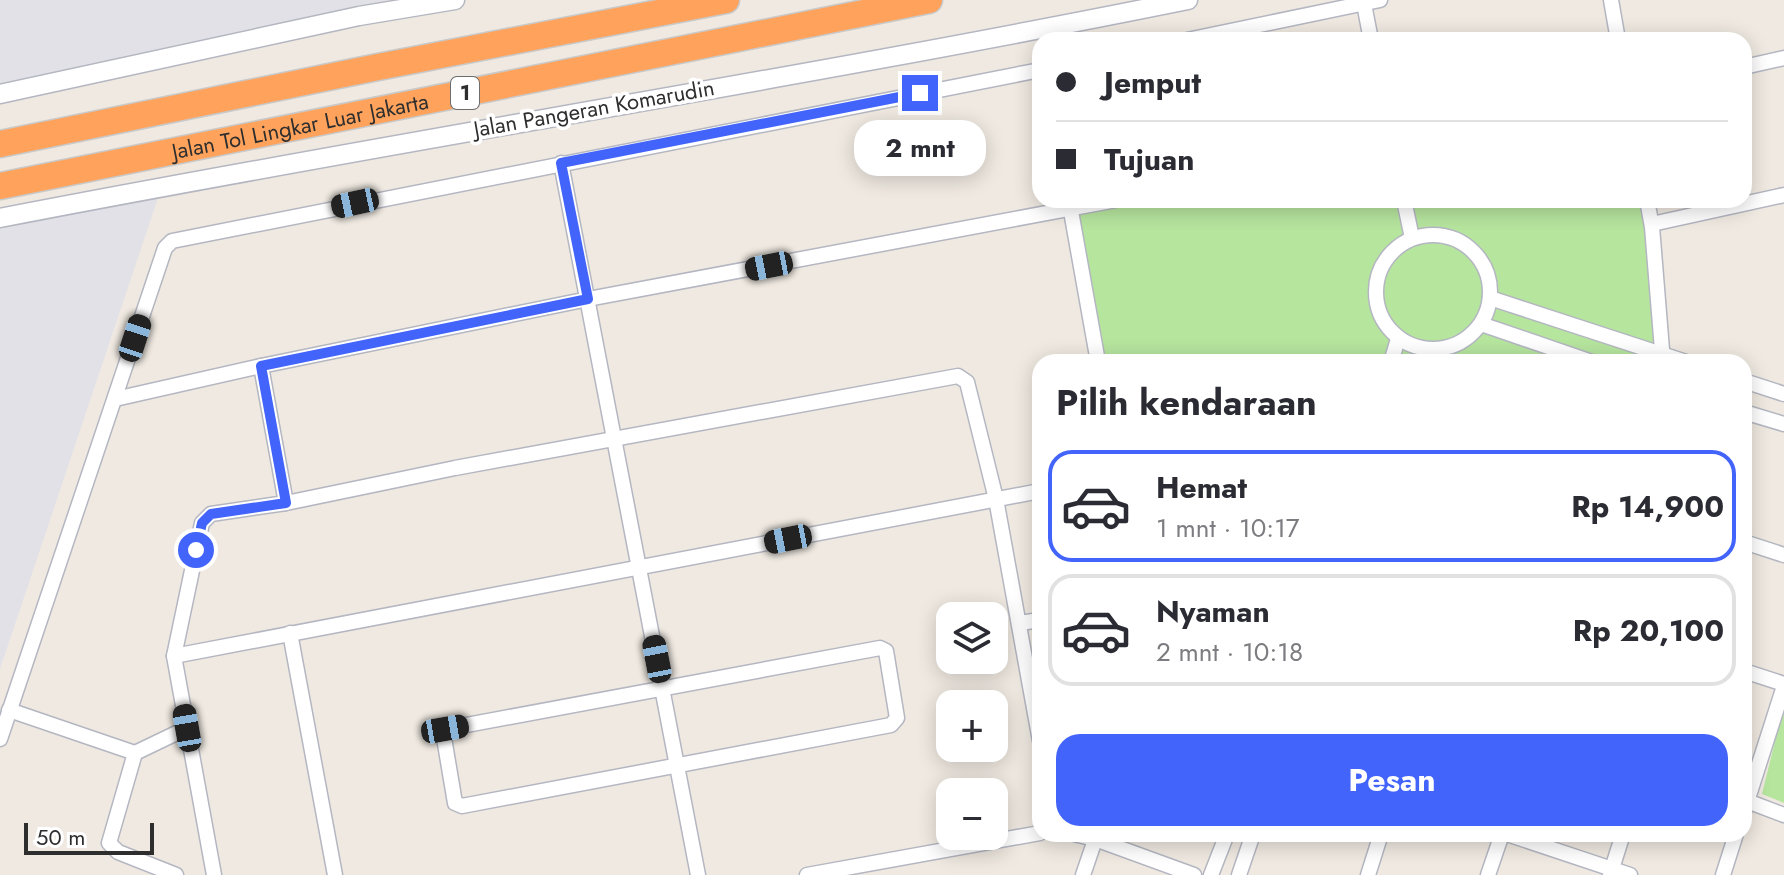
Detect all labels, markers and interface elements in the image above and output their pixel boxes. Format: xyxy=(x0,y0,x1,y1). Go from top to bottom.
text: Jemput xyxy=(1104,61,1201,104)
street label: Jalan Pangeran Komarudin xyxy=(468,71,717,145)
route end xyxy=(902,75,938,111)
road number: 1 xyxy=(451,77,479,109)
street label: Jalan Tol Lingkar Luar Jakarta xyxy=(166,85,431,168)
callout: 2 mnt xyxy=(854,121,986,177)
text: 2 mnt xyxy=(885,129,955,167)
text: Tujuan xyxy=(1104,138,1195,181)
car xyxy=(329,186,381,220)
car xyxy=(743,250,795,282)
car xyxy=(116,311,154,365)
text: Pilih kendaraan xyxy=(1056,376,1317,428)
text: Hemat xyxy=(1156,466,1247,509)
icon: car xyxy=(1060,470,1132,542)
text: Rp 14,900 xyxy=(1571,485,1724,528)
text: 1 mnt · 10:17 xyxy=(1156,509,1300,547)
car xyxy=(762,523,814,555)
route start xyxy=(178,532,214,568)
text: Nyaman xyxy=(1156,590,1270,633)
icon: car xyxy=(1060,594,1132,666)
map controls xyxy=(936,602,1008,850)
button: layers xyxy=(936,602,1008,674)
text: Rp 20,100 xyxy=(1573,609,1724,652)
car xyxy=(641,633,673,685)
text: 2 mnt · 10:18 xyxy=(1156,633,1303,671)
button: + xyxy=(936,690,1008,762)
car xyxy=(171,702,203,754)
car xyxy=(419,713,471,745)
button: Pesan xyxy=(1056,734,1728,826)
button: − xyxy=(936,778,1008,850)
scale bar xyxy=(24,819,154,855)
text: 50 m xyxy=(36,821,85,853)

